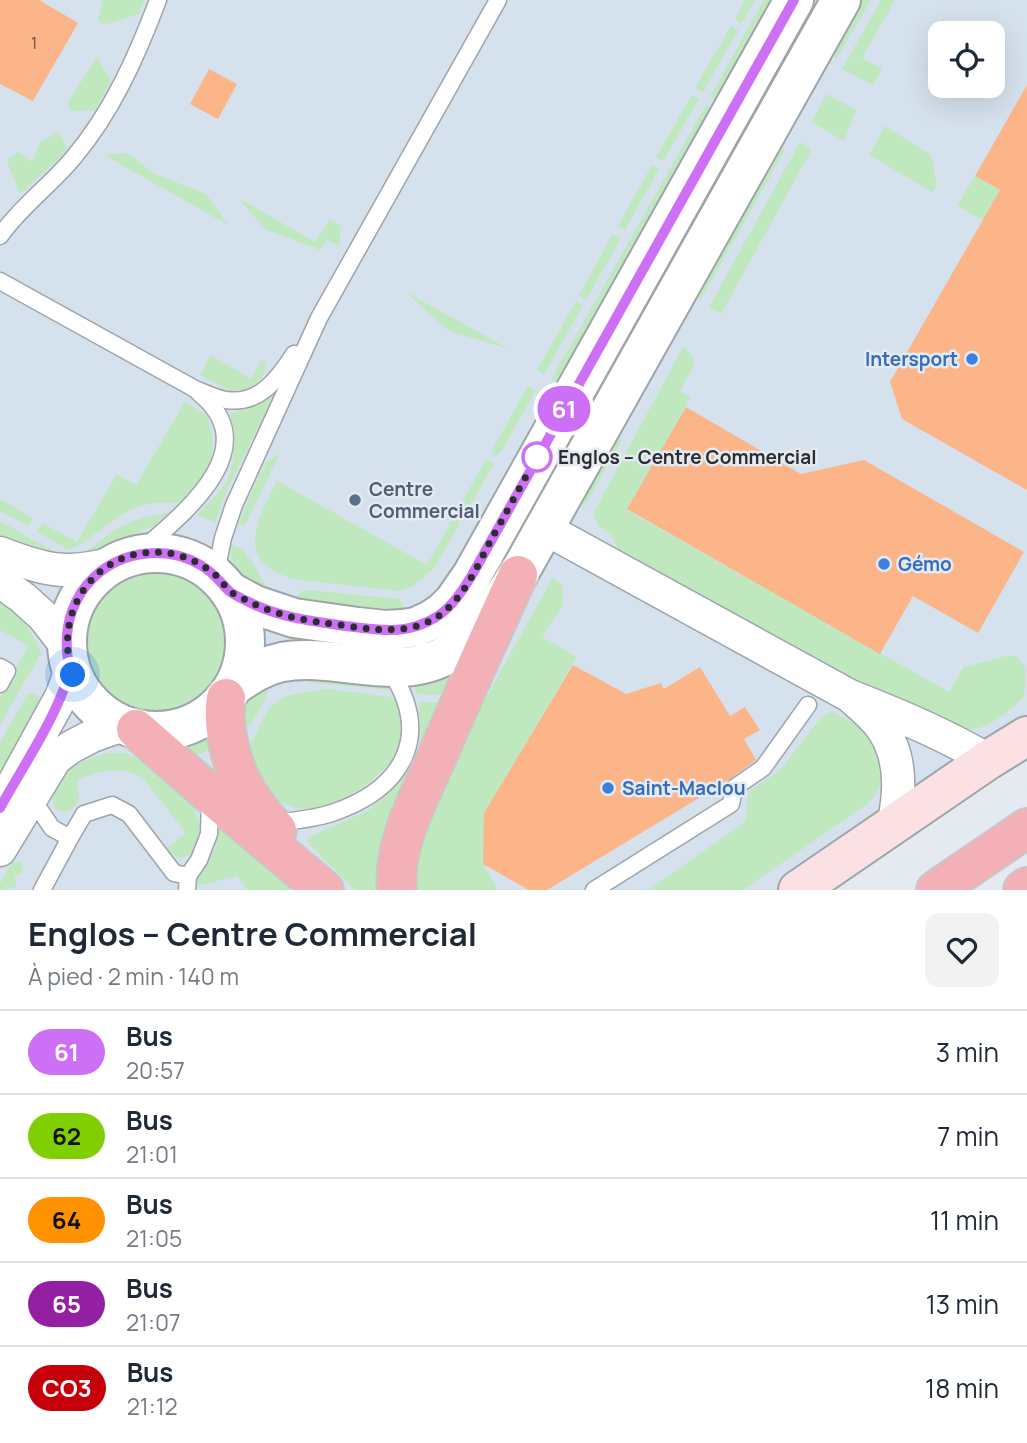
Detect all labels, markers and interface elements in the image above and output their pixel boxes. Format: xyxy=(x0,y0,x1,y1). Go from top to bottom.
map controls xyxy=(928,21,1005,98)
button: locate xyxy=(928,21,1005,98)
house number: 1 xyxy=(31,32,37,54)
place label: Intersport xyxy=(865,346,958,372)
marker: Intersport xyxy=(964,351,980,367)
line badge: 61 xyxy=(532,386,596,432)
text: 61 xyxy=(551,392,577,425)
marker: Englos – Centre Commercial xyxy=(522,442,552,472)
place label: Englos – Centre Commercial xyxy=(558,444,816,470)
place label: Centre Commercial xyxy=(369,476,480,524)
marker: Centre Commercial xyxy=(347,492,363,508)
place label: Gémo xyxy=(898,551,952,577)
marker: Gémo xyxy=(876,556,892,572)
your location xyxy=(55,657,90,692)
place label: Saint-Maclou xyxy=(622,775,746,801)
marker: Saint-Maclou xyxy=(600,780,616,796)
text: Englos – Centre Commercial xyxy=(28,911,477,956)
button: heart xyxy=(925,913,999,987)
text: À pied · 2 min · 140 m xyxy=(28,960,239,992)
text: Bus xyxy=(126,1018,173,1054)
text: 3 min xyxy=(936,1034,999,1070)
text: 61 xyxy=(54,1035,79,1068)
text: 20:57 xyxy=(126,1054,185,1086)
text: Bus xyxy=(126,1102,173,1138)
text: 7 min xyxy=(937,1118,999,1154)
text: 62 xyxy=(52,1119,81,1152)
text: 21:01 xyxy=(126,1138,178,1170)
text: Bus xyxy=(126,1186,173,1222)
text: 11 min xyxy=(930,1202,999,1238)
text: 64 xyxy=(52,1203,81,1236)
text: 21:05 xyxy=(126,1222,182,1254)
text: Bus xyxy=(126,1270,173,1306)
text: 13 min xyxy=(926,1286,999,1322)
text: 65 xyxy=(52,1287,81,1320)
text: 21:07 xyxy=(126,1306,181,1338)
text: Bus xyxy=(127,1354,173,1390)
text: 18 min xyxy=(925,1370,999,1406)
text: CO3 xyxy=(42,1371,92,1404)
text: 21:12 xyxy=(127,1390,178,1422)

